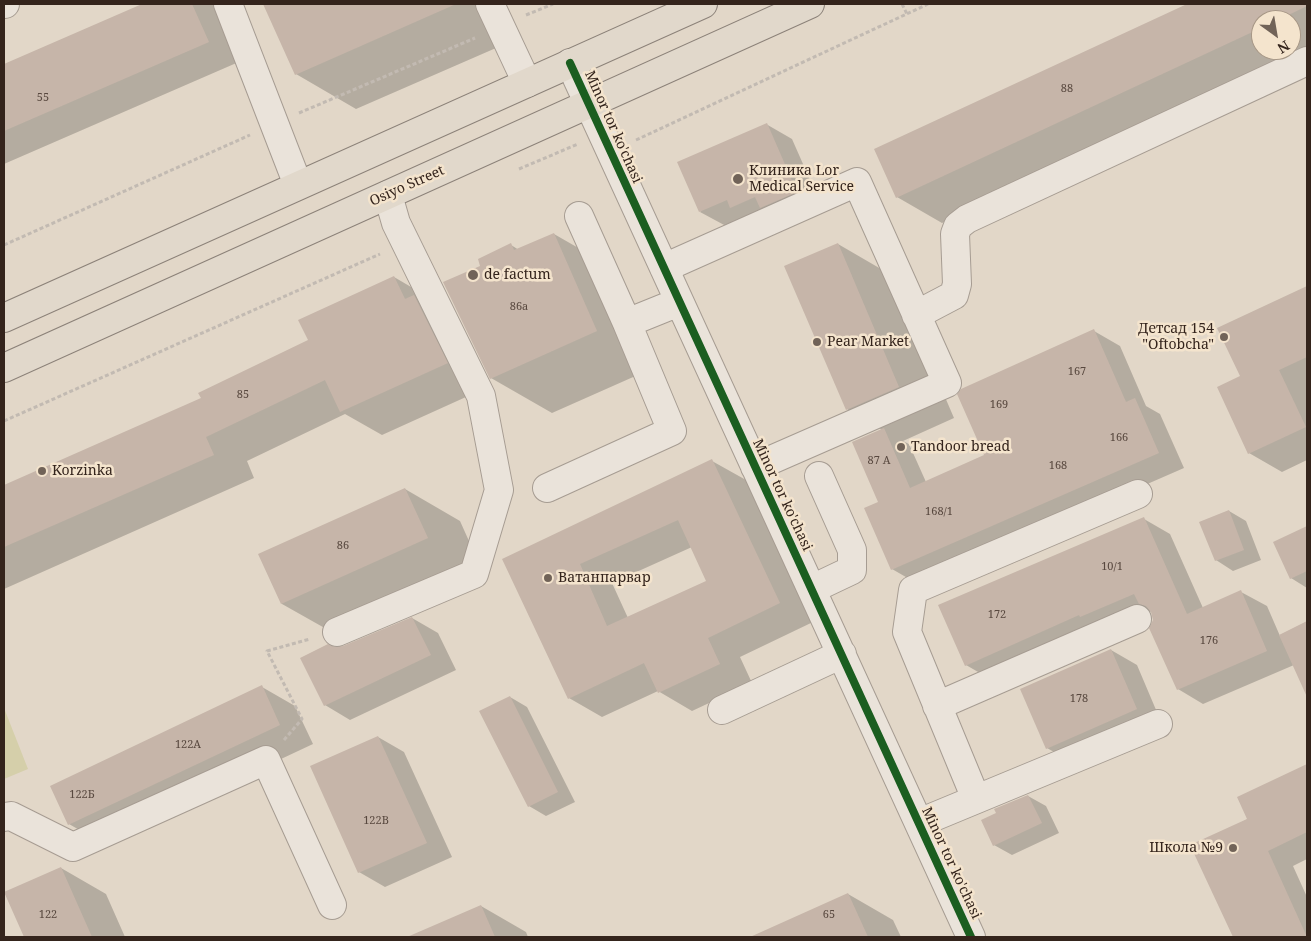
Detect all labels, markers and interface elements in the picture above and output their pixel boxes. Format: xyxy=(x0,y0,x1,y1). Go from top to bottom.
north arrow xyxy=(1251,10,1301,60)
text: N xyxy=(1274,36,1293,58)
street label: Minor tor ko'chasi xyxy=(581,68,645,186)
house number: 88 xyxy=(1061,82,1073,96)
house number: 55 xyxy=(37,91,49,105)
street label: Osiyo Street xyxy=(367,162,447,210)
place label: Клиника Lor Medical Service xyxy=(749,163,854,196)
marker: Клиника Lor Medical Service xyxy=(731,172,745,186)
place label: de factum xyxy=(484,267,551,283)
marker: de factum xyxy=(466,268,480,282)
house number: 86a xyxy=(510,300,528,314)
place label: Детсад 154 "Oftobcha" xyxy=(1138,321,1214,354)
marker: Детсад 154 "Oftobcha" xyxy=(1218,331,1230,343)
place label: Pear Market xyxy=(827,334,909,350)
marker: Pear Market xyxy=(811,336,823,348)
house number: 167 xyxy=(1068,365,1086,379)
house number: 85 xyxy=(237,388,249,402)
house number: 169 xyxy=(990,398,1008,412)
house number: 166 xyxy=(1110,431,1128,445)
street label: Minor tor ko'chasi xyxy=(749,436,815,554)
place label: Tandoor bread xyxy=(911,439,1010,455)
marker: Tandoor bread xyxy=(895,441,907,453)
house number: 87 A xyxy=(868,454,890,468)
house number: 168 xyxy=(1049,459,1067,473)
place label: Korzinka xyxy=(52,463,113,479)
marker: Korzinka xyxy=(36,465,48,477)
house number: 168/1 xyxy=(925,505,953,519)
house number: 86 xyxy=(337,539,349,553)
house number: 10/1 xyxy=(1101,560,1123,574)
place label: Ватанпарвар xyxy=(558,570,651,586)
marker: Ватанпарвар xyxy=(542,572,554,584)
house number: 172 xyxy=(988,608,1006,622)
house number: 176 xyxy=(1200,634,1218,648)
house number: 178 xyxy=(1070,692,1088,706)
house number: 122A xyxy=(175,738,201,752)
house number: 122Б xyxy=(69,788,95,802)
street label: Minor tor ko'chasi xyxy=(918,804,984,922)
house number: 122B xyxy=(363,814,389,828)
place label: Школа №9 xyxy=(1149,840,1223,856)
marker: Школа №9 xyxy=(1227,842,1239,854)
house number: 122 xyxy=(39,908,57,922)
house number: 65 xyxy=(823,908,835,922)

